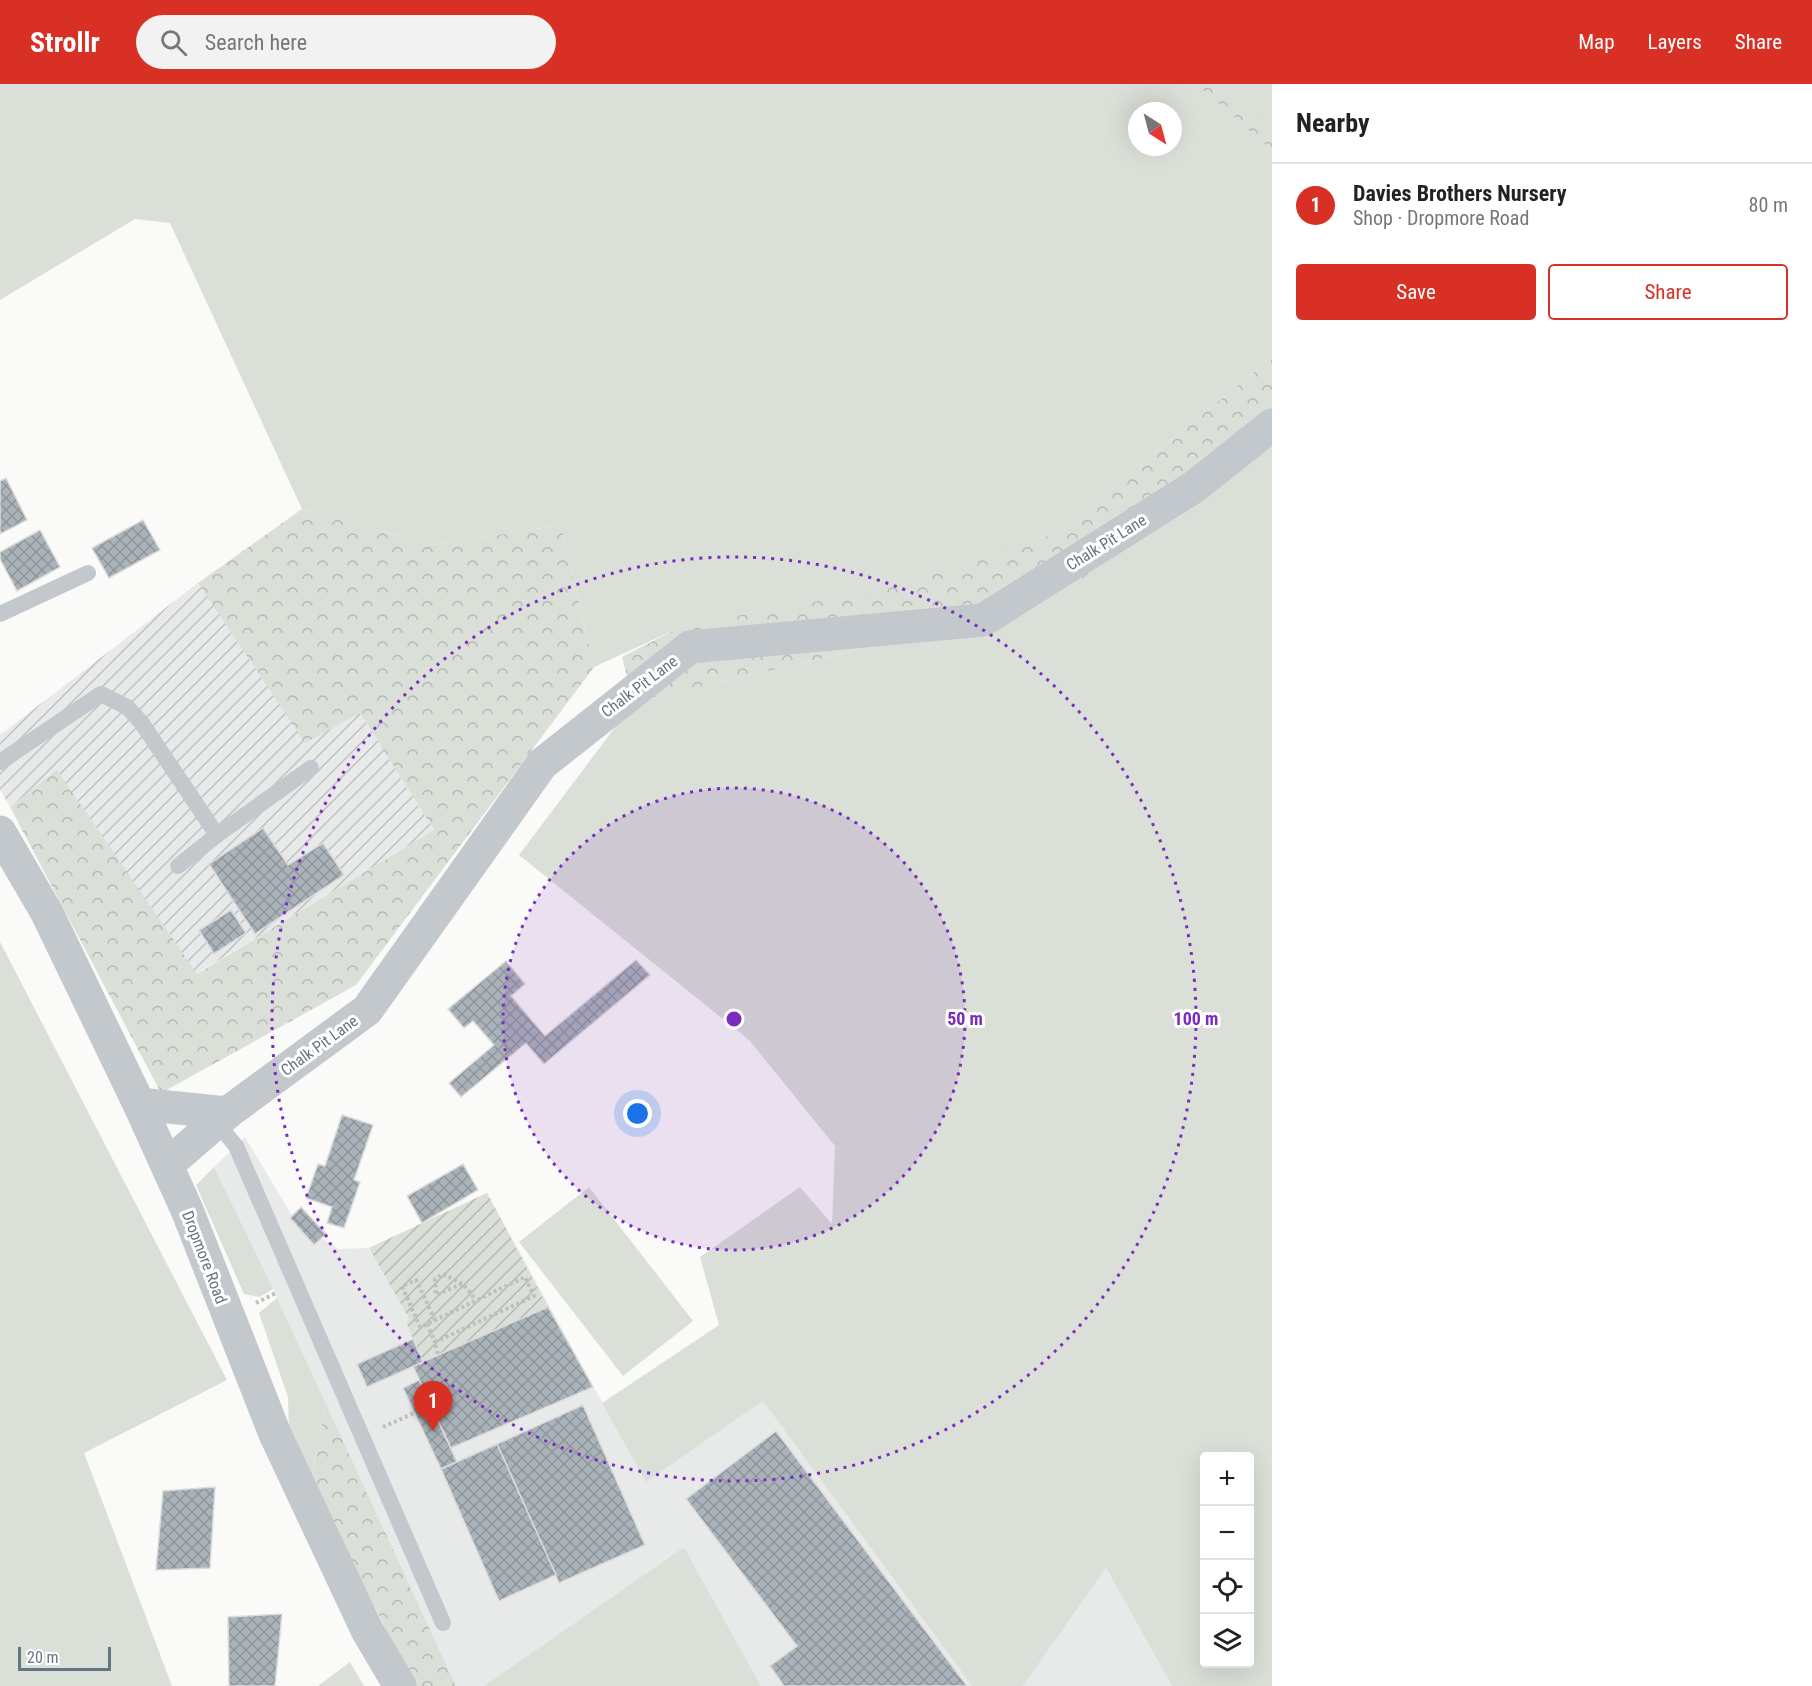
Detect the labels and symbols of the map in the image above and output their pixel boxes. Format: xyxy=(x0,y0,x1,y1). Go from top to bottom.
north arrow xyxy=(1128,102,1182,156)
street label: Chalk Pit Lane xyxy=(1063,510,1150,574)
street label: Chalk Pit Lane xyxy=(597,652,681,721)
text: 50 m xyxy=(947,1008,983,1029)
text: 100 m xyxy=(1174,1008,1218,1029)
centre of rings xyxy=(724,1009,744,1029)
street label: Chalk Pit Lane xyxy=(277,1011,361,1080)
your location xyxy=(623,1099,652,1128)
street label: Dropmore Road xyxy=(178,1208,231,1306)
pin: 1 xyxy=(414,1382,452,1431)
scale bar xyxy=(18,1644,111,1672)

